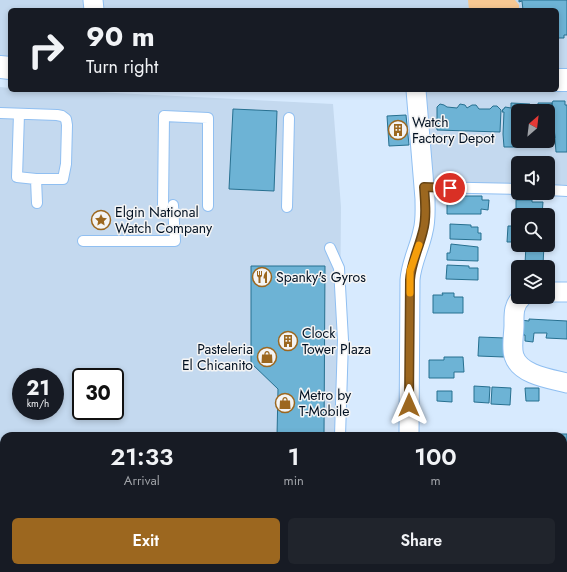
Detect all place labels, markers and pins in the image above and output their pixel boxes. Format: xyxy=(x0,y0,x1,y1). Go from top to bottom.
place label: Watch Factory Depot xyxy=(412,112,495,148)
building icon: Watch Factory Depot xyxy=(387,119,409,141)
pin xyxy=(433,171,467,205)
place label: Elgin National Watch Company xyxy=(115,202,213,238)
place icon: Elgin National Watch Company xyxy=(90,209,112,231)
restaurant icon: Spanky's Gyros xyxy=(251,266,273,288)
place label: Spanky's Gyros xyxy=(276,267,366,287)
place label: Clock Tower Plaza xyxy=(302,323,371,359)
building icon: Clock Tower Plaza xyxy=(277,330,299,352)
place label: Pasteleria El Chicanito xyxy=(182,339,253,375)
shop icon: Pasteleria El Chicanito xyxy=(256,346,278,368)
place label: Metro by T-Mobile xyxy=(299,385,352,421)
shop icon: Metro by T-Mobile xyxy=(274,392,296,414)

